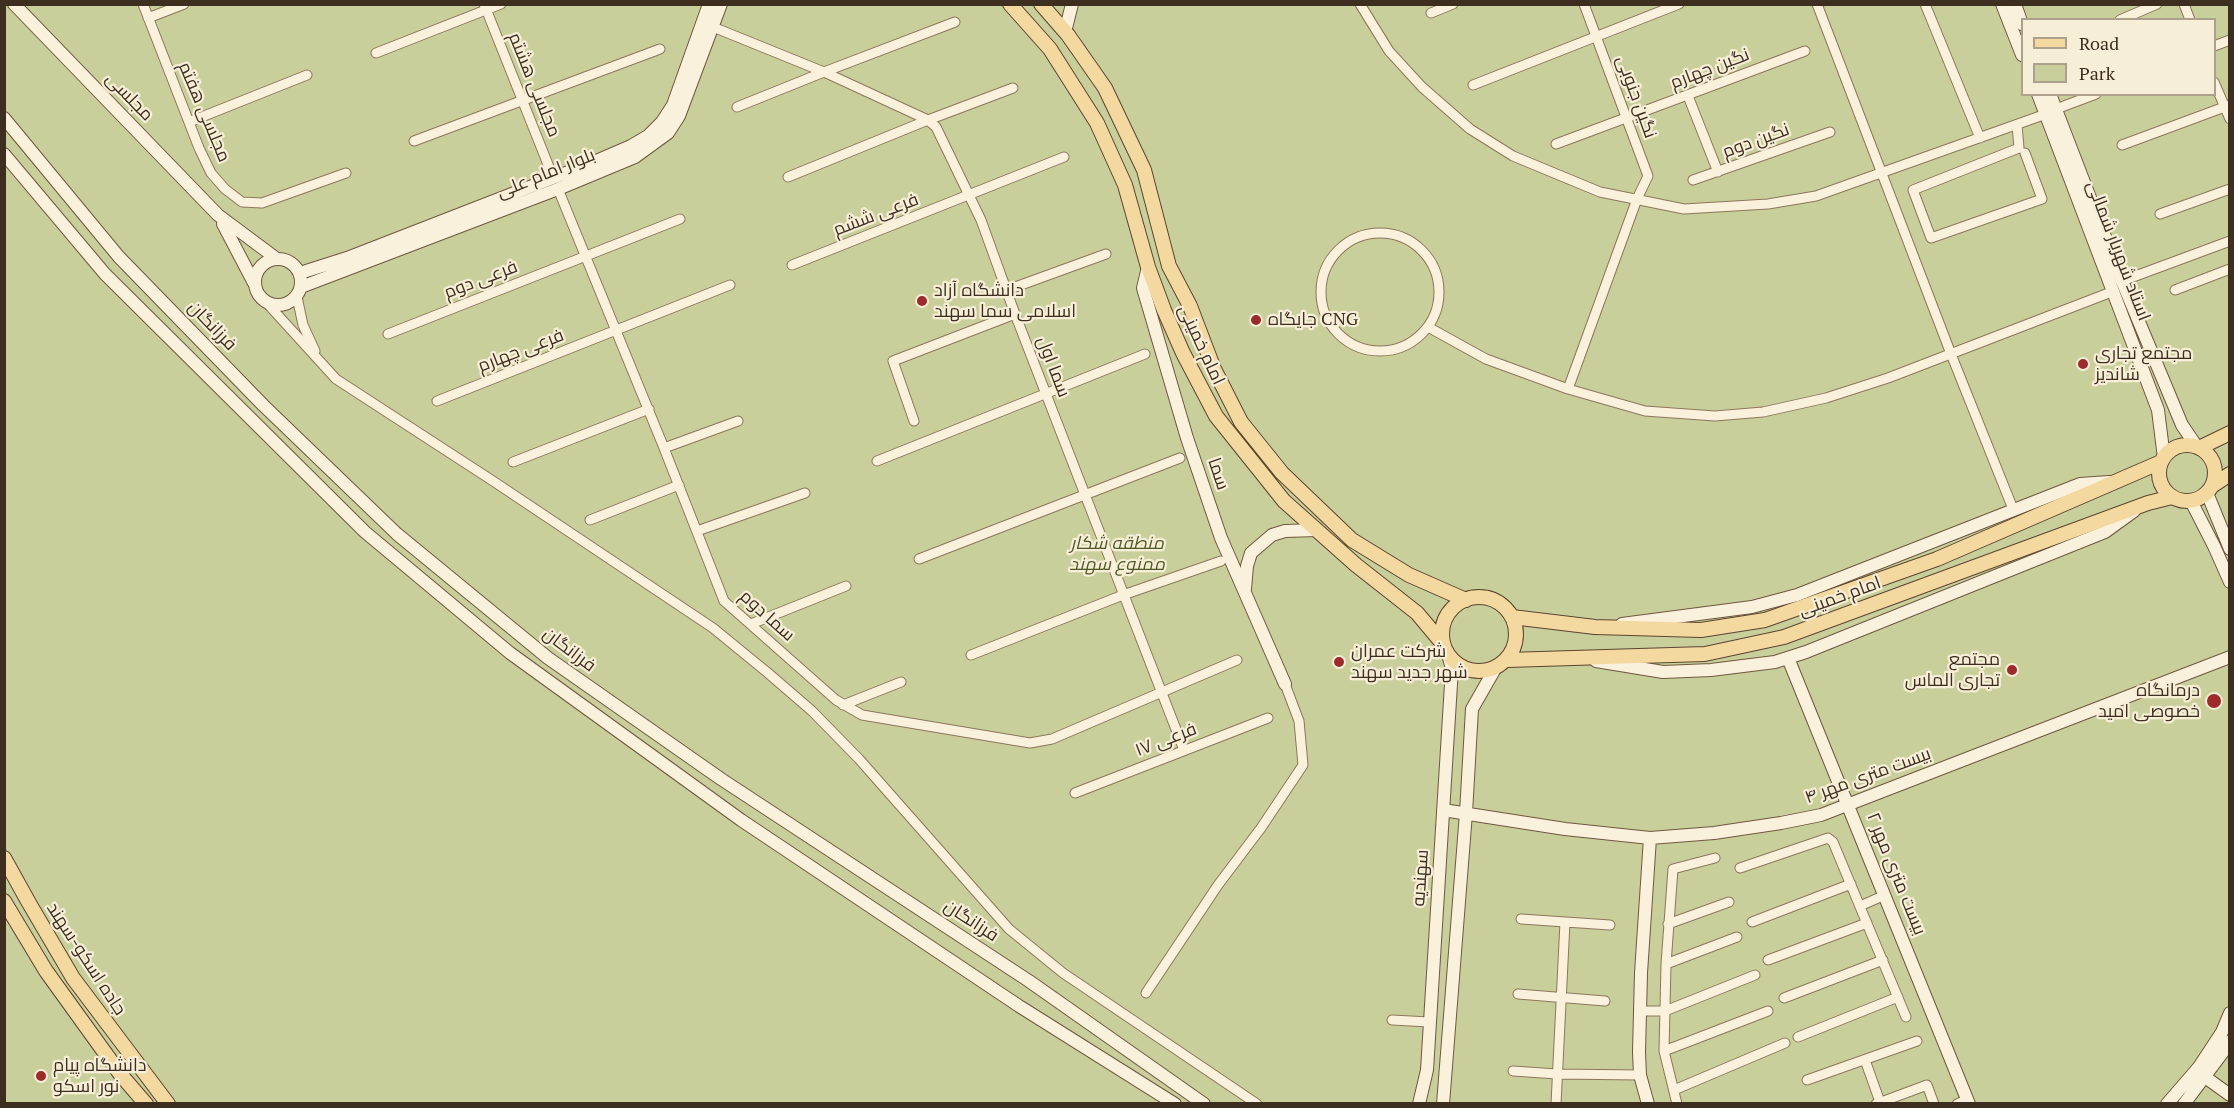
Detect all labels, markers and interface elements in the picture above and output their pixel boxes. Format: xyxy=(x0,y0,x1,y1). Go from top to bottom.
legend xyxy=(2021,18,2216,96)
street label: مجلسی هشتم xyxy=(503,30,565,140)
text: Road xyxy=(2079,31,2119,55)
street label: نگین چهارم xyxy=(1667,44,1753,94)
street label: نگین جنوبی xyxy=(1611,53,1661,141)
street label: مجلسی هفتم xyxy=(173,59,235,165)
text: Park xyxy=(2079,61,2115,85)
street label: مجلسی xyxy=(101,68,157,126)
street label: نگین دوم xyxy=(1720,119,1792,163)
street label: بلوار امام علی xyxy=(494,144,598,204)
street label: استاد شهریار شمالی xyxy=(2081,178,2155,324)
street label: فرعی ششم xyxy=(830,189,922,241)
street label: فرعی دوم xyxy=(441,256,521,304)
place label: دانشگاه آزاد اسلامی سما سهند xyxy=(934,280,1076,322)
marker: دانشگاه آزاد اسلامی سما سهند xyxy=(915,294,929,308)
street label: فرزانگان xyxy=(183,297,241,355)
street label: امام خمینی xyxy=(1173,301,1229,389)
place label: جایگاه CNG xyxy=(1268,309,1358,331)
marker: جایگاه CNG xyxy=(1249,313,1263,327)
street label: فرعی چهارم xyxy=(475,325,567,377)
street label: سما اول xyxy=(1032,334,1074,400)
place label: مجتمع تجاری شاندیز xyxy=(2095,343,2192,386)
marker: مجتمع تجاری شاندیز xyxy=(2076,357,2090,371)
street label: سما xyxy=(1203,455,1233,493)
park label: منطقه شکار ممنوع سهند xyxy=(1069,533,1165,576)
street label: امام خمینی xyxy=(1796,572,1884,622)
street label: سما دوم xyxy=(735,586,799,646)
street label: فرزانگان xyxy=(538,623,600,677)
place label: شرکت عمران شهر جدید سهند xyxy=(1351,641,1468,684)
place label: مجتمع تجاری الماس xyxy=(1905,649,2000,692)
marker: شرکت عمران شهر جدید سهند xyxy=(1332,655,1346,669)
marker: مجتمع تجاری الماس xyxy=(2005,663,2019,677)
place label: درمانگاه خصوصی امید xyxy=(2098,680,2200,722)
marker: درمانگاه خصوصی امید xyxy=(2205,692,2223,710)
street label: فرعی ۱۷ xyxy=(1132,718,1200,762)
street label: بیست متری مهر ۴ xyxy=(1802,743,1934,809)
street label: بیست متری مهر ۲ xyxy=(1862,810,1930,938)
street label: سهندیه xyxy=(1408,849,1434,907)
street label: فرزانگان xyxy=(940,895,1002,947)
street label: جاده اسکو-سهند xyxy=(41,899,131,1019)
place label: دانشگاه پیام نور اسکو xyxy=(53,1055,146,1098)
marker: دانشگاه پیام نور اسکو xyxy=(34,1069,48,1083)

